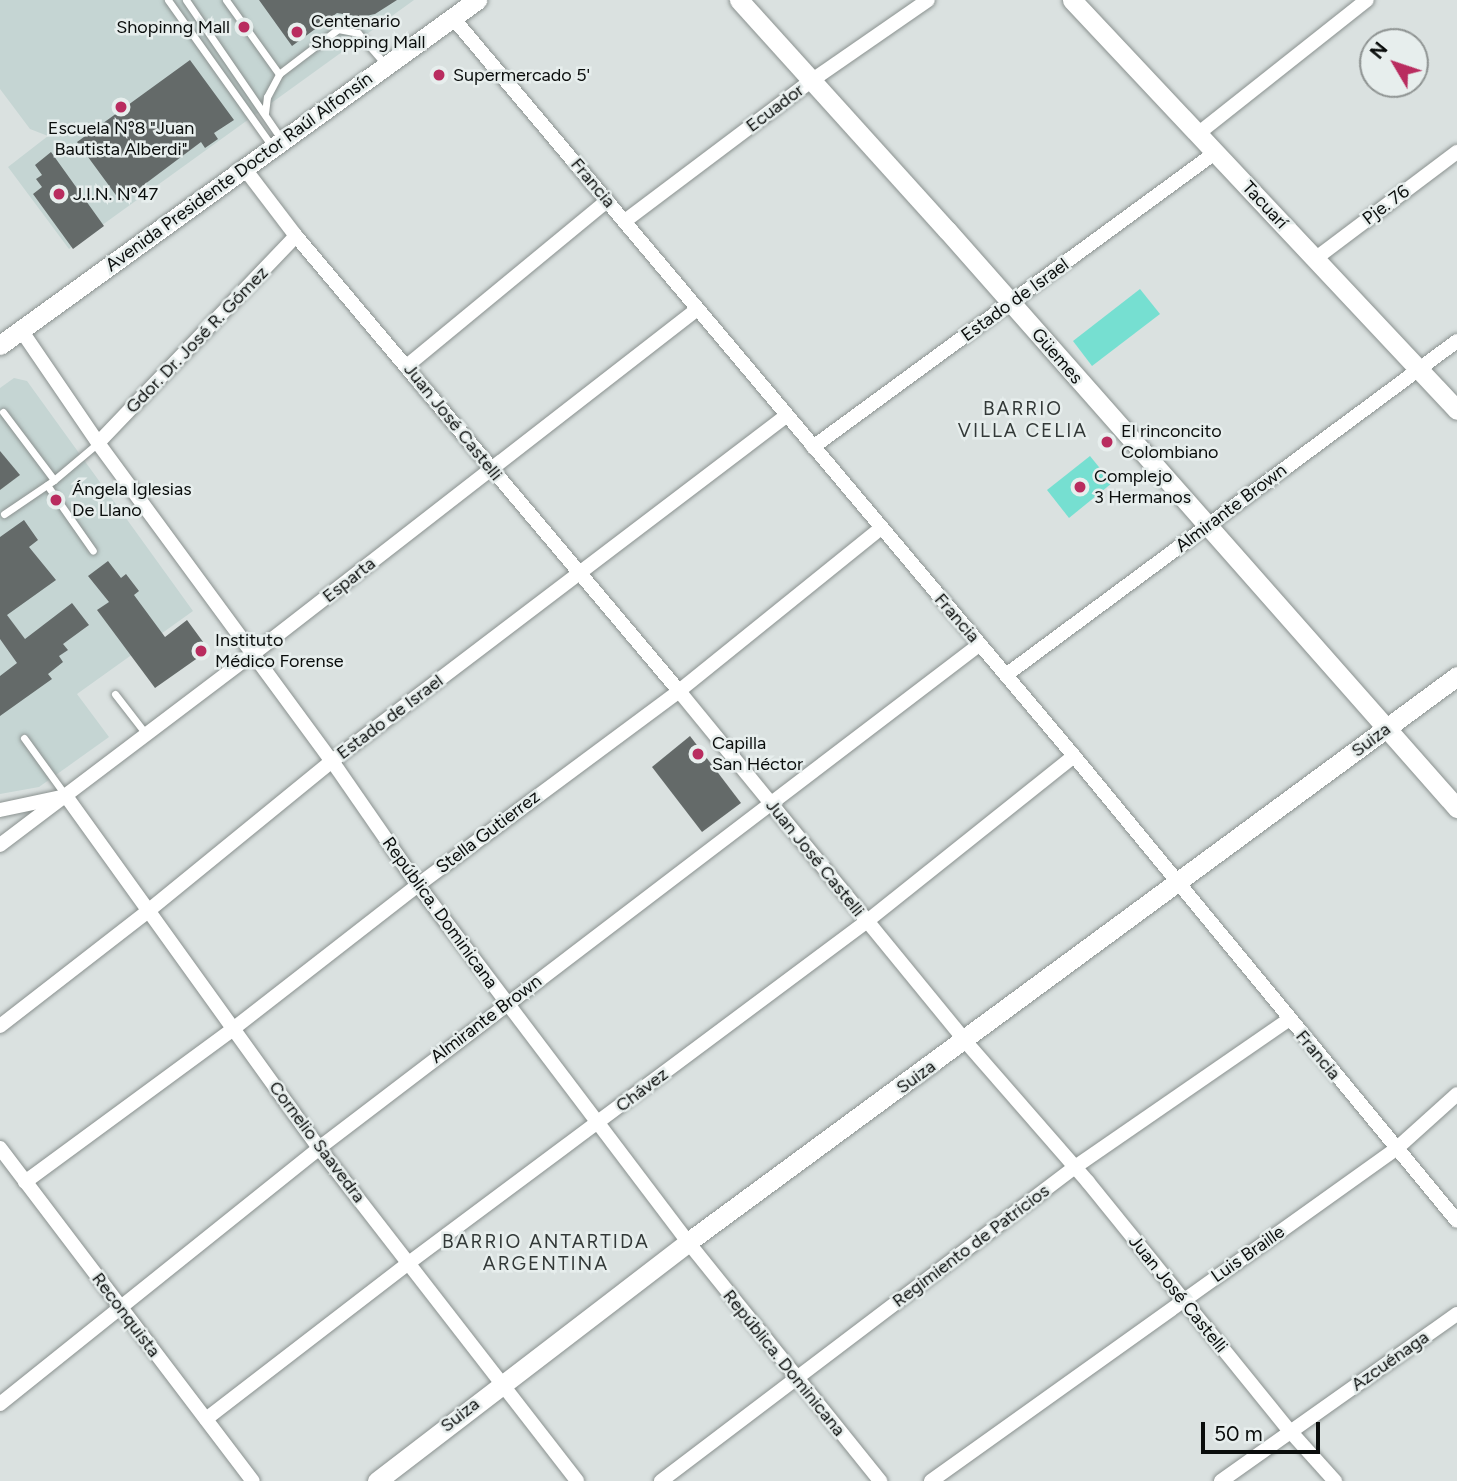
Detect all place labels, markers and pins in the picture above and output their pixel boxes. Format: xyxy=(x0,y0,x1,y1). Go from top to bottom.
place label: Centenario Shopping Mall xyxy=(311,11,425,54)
place label: Shopinng Mall xyxy=(116,16,230,38)
marker: Shopinng Mall xyxy=(236,19,252,35)
marker: Centenario Shopping Mall xyxy=(289,24,305,40)
place label: Supermercado 5' xyxy=(453,64,590,86)
marker: Supermercado 5' xyxy=(431,67,447,83)
marker: Escuela Nº8 "Juan Bautista Alberdi" xyxy=(113,99,129,115)
place label: Escuela Nº8 "Juan Bautista Alberdi" xyxy=(48,118,194,160)
place label: J.I.N. Nº47 xyxy=(73,183,158,205)
marker: J.I.N. Nº47 xyxy=(51,186,67,202)
place label: El rinconcito Colombiano xyxy=(1121,421,1222,464)
marker: El rinconcito Colombiano xyxy=(1099,434,1115,450)
place label: Complejo 3 Hermanos xyxy=(1094,466,1191,508)
place label: Ángela Iglesias De Llano xyxy=(72,479,192,522)
marker: Complejo 3 Hermanos xyxy=(1072,479,1088,495)
marker: Ángela Iglesias De Llano xyxy=(46,490,66,510)
place label: Instituto Médico Forense xyxy=(215,630,344,672)
marker: Instituto Médico Forense xyxy=(193,643,209,659)
place label: Capilla San Héctor xyxy=(712,733,803,776)
marker: Capilla San Héctor xyxy=(690,746,706,762)

